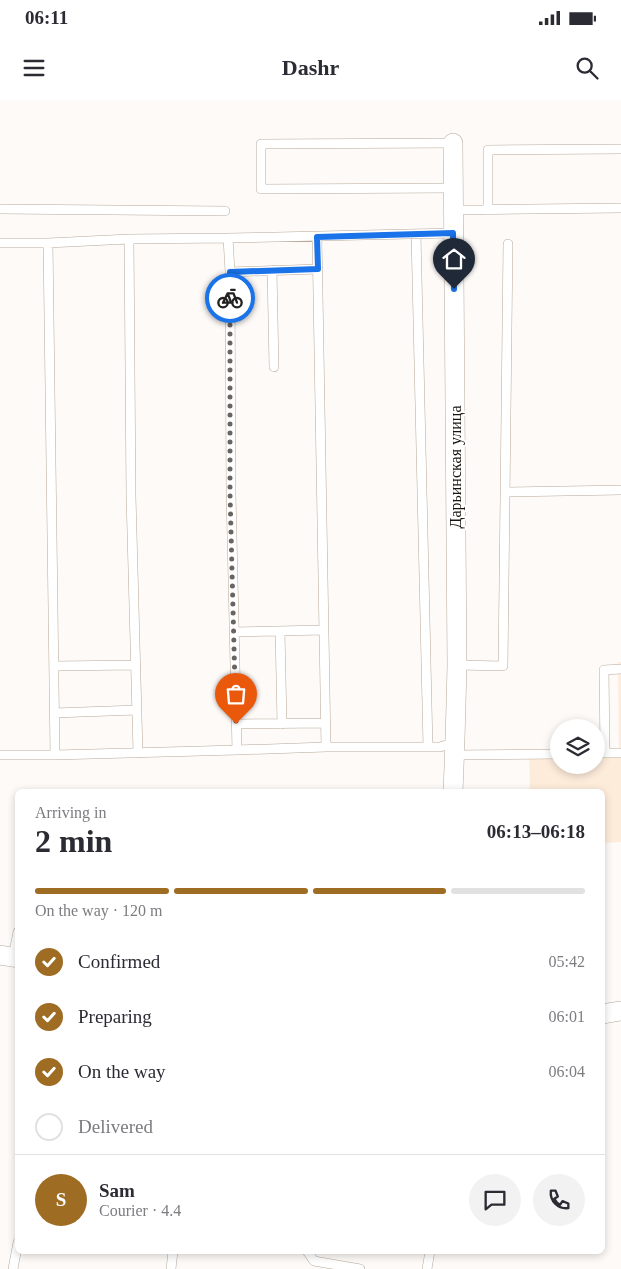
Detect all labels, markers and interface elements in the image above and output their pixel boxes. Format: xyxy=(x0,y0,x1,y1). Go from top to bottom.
text: 06:11 xyxy=(25,7,68,28)
icon: menu xyxy=(20,54,48,82)
icon: search xyxy=(573,54,601,82)
text: Dashr xyxy=(282,55,339,80)
pin xyxy=(433,238,475,289)
icon: home xyxy=(440,245,468,273)
courier xyxy=(205,273,255,323)
icon: bike xyxy=(216,284,244,312)
street label: Дарьинская улица xyxy=(447,405,465,529)
pin xyxy=(215,673,257,724)
icon: bag xyxy=(222,680,250,708)
map controls xyxy=(550,719,605,774)
button: layers xyxy=(550,719,605,774)
text: Arriving in xyxy=(35,804,107,821)
text: 06:13–06:18 xyxy=(487,821,585,842)
text: 2 min xyxy=(35,823,112,859)
text: On the way · 120 m xyxy=(35,902,163,919)
icon: check xyxy=(35,948,63,976)
text: Confirmed xyxy=(78,951,160,972)
text: 05:42 xyxy=(549,953,585,970)
icon: check xyxy=(35,1003,63,1031)
text: Preparing xyxy=(78,1006,152,1027)
text: 06:01 xyxy=(549,1008,585,1025)
icon: check xyxy=(35,1058,63,1086)
text: On the way xyxy=(78,1061,166,1082)
text: 06:04 xyxy=(549,1063,585,1080)
text: Delivered xyxy=(78,1116,153,1137)
button: chat xyxy=(469,1174,521,1226)
button: phone xyxy=(533,1174,585,1226)
text: Sam xyxy=(99,1180,135,1201)
text: S xyxy=(56,1189,66,1210)
text: Courier · 4.4 xyxy=(99,1202,181,1219)

